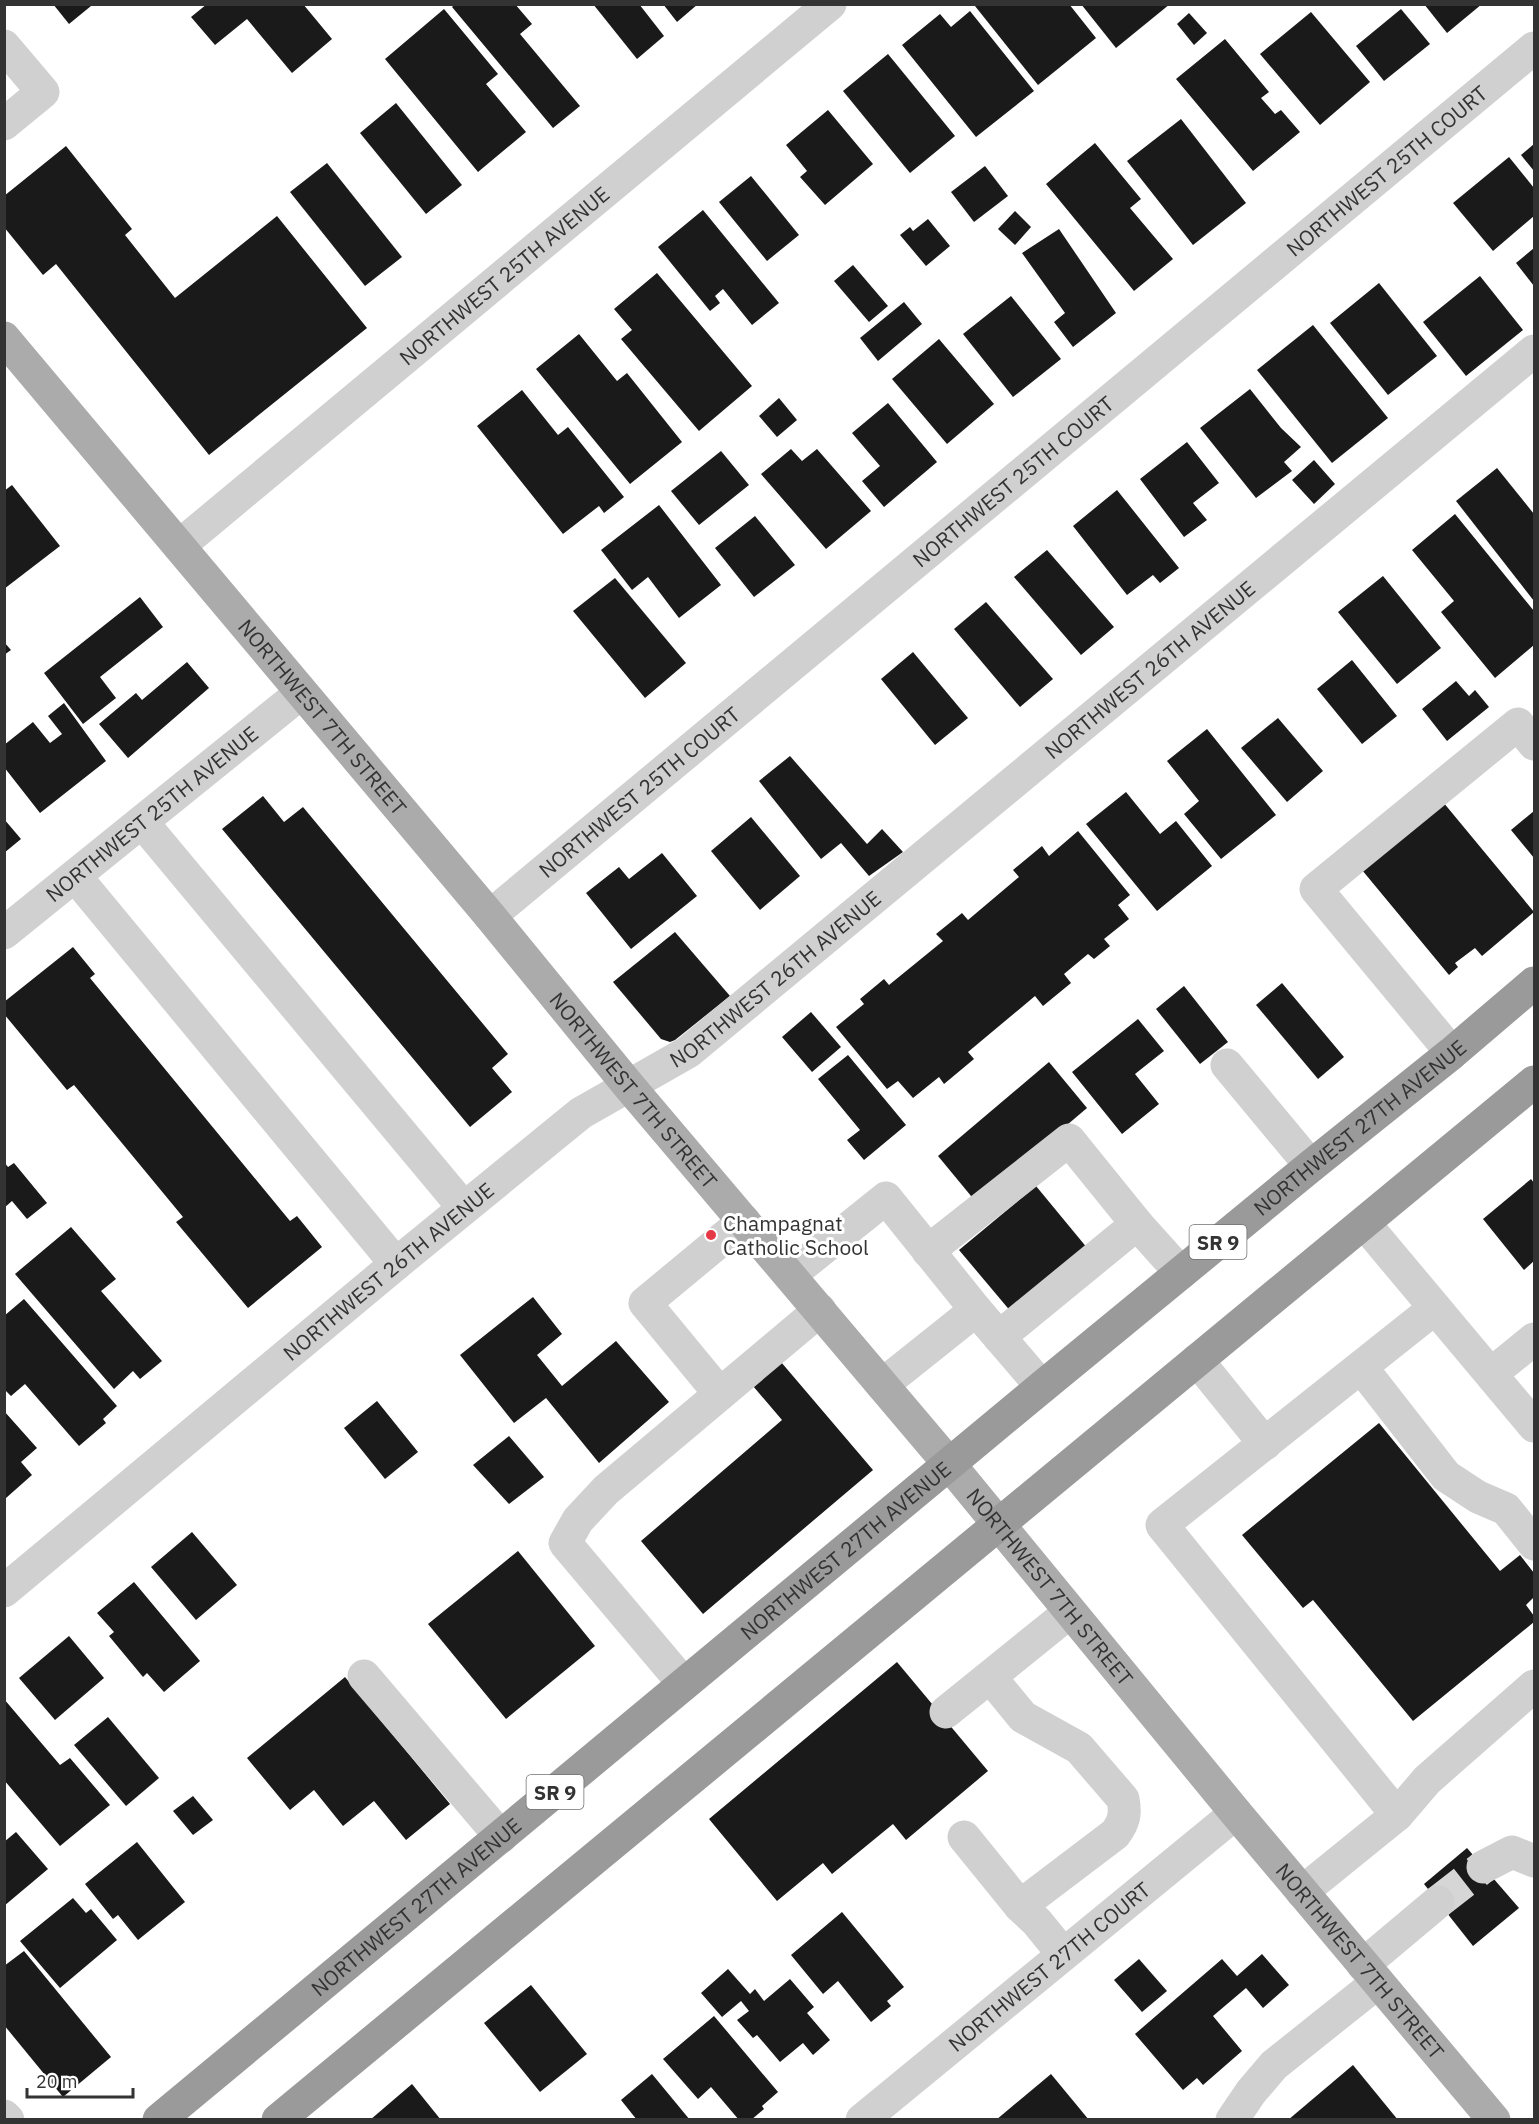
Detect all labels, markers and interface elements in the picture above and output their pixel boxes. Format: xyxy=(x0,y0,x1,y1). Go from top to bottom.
street label: NORTHWEST 25TH COURT xyxy=(1280,79,1493,262)
street label: NORTHWEST 25TH AVENUE xyxy=(393,180,615,371)
street label: NORTHWEST 25TH COURT xyxy=(907,390,1119,573)
street label: NORTHWEST 26TH AVENUE xyxy=(1039,574,1261,765)
street label: NORTHWEST 7TH STREET xyxy=(232,613,413,821)
street label: NORTHWEST 25TH COURT xyxy=(533,700,746,884)
street label: NORTHWEST 25TH AVENUE xyxy=(40,719,264,908)
street label: NORTHWEST 26TH AVENUE xyxy=(664,884,887,1074)
street label: NORTHWEST 7TH STREET xyxy=(544,986,724,1194)
street label: NORTHWEST 27TH AVENUE xyxy=(1248,1033,1472,1222)
street label: NORTHWEST 26TH AVENUE xyxy=(277,1176,500,1367)
place label: Champagnat Catholic School xyxy=(723,1209,869,1261)
road number: SR 9 xyxy=(1190,1225,1246,1259)
marker: Champagnat Catholic School xyxy=(704,1228,718,1242)
street label: NORTHWEST 27TH AVENUE xyxy=(734,1455,956,1646)
street label: NORTHWEST 7TH STREET xyxy=(961,1482,1140,1691)
road number: SR 9 xyxy=(526,1775,584,1809)
street label: NORTHWEST 27TH AVENUE xyxy=(305,1811,527,2002)
street label: NORTHWEST 7TH STREET xyxy=(1270,1857,1451,2065)
street label: NORTHWEST 27TH COURT xyxy=(942,1875,1156,2058)
scale bar xyxy=(27,2061,134,2099)
text: 20 m xyxy=(36,2070,78,2093)

